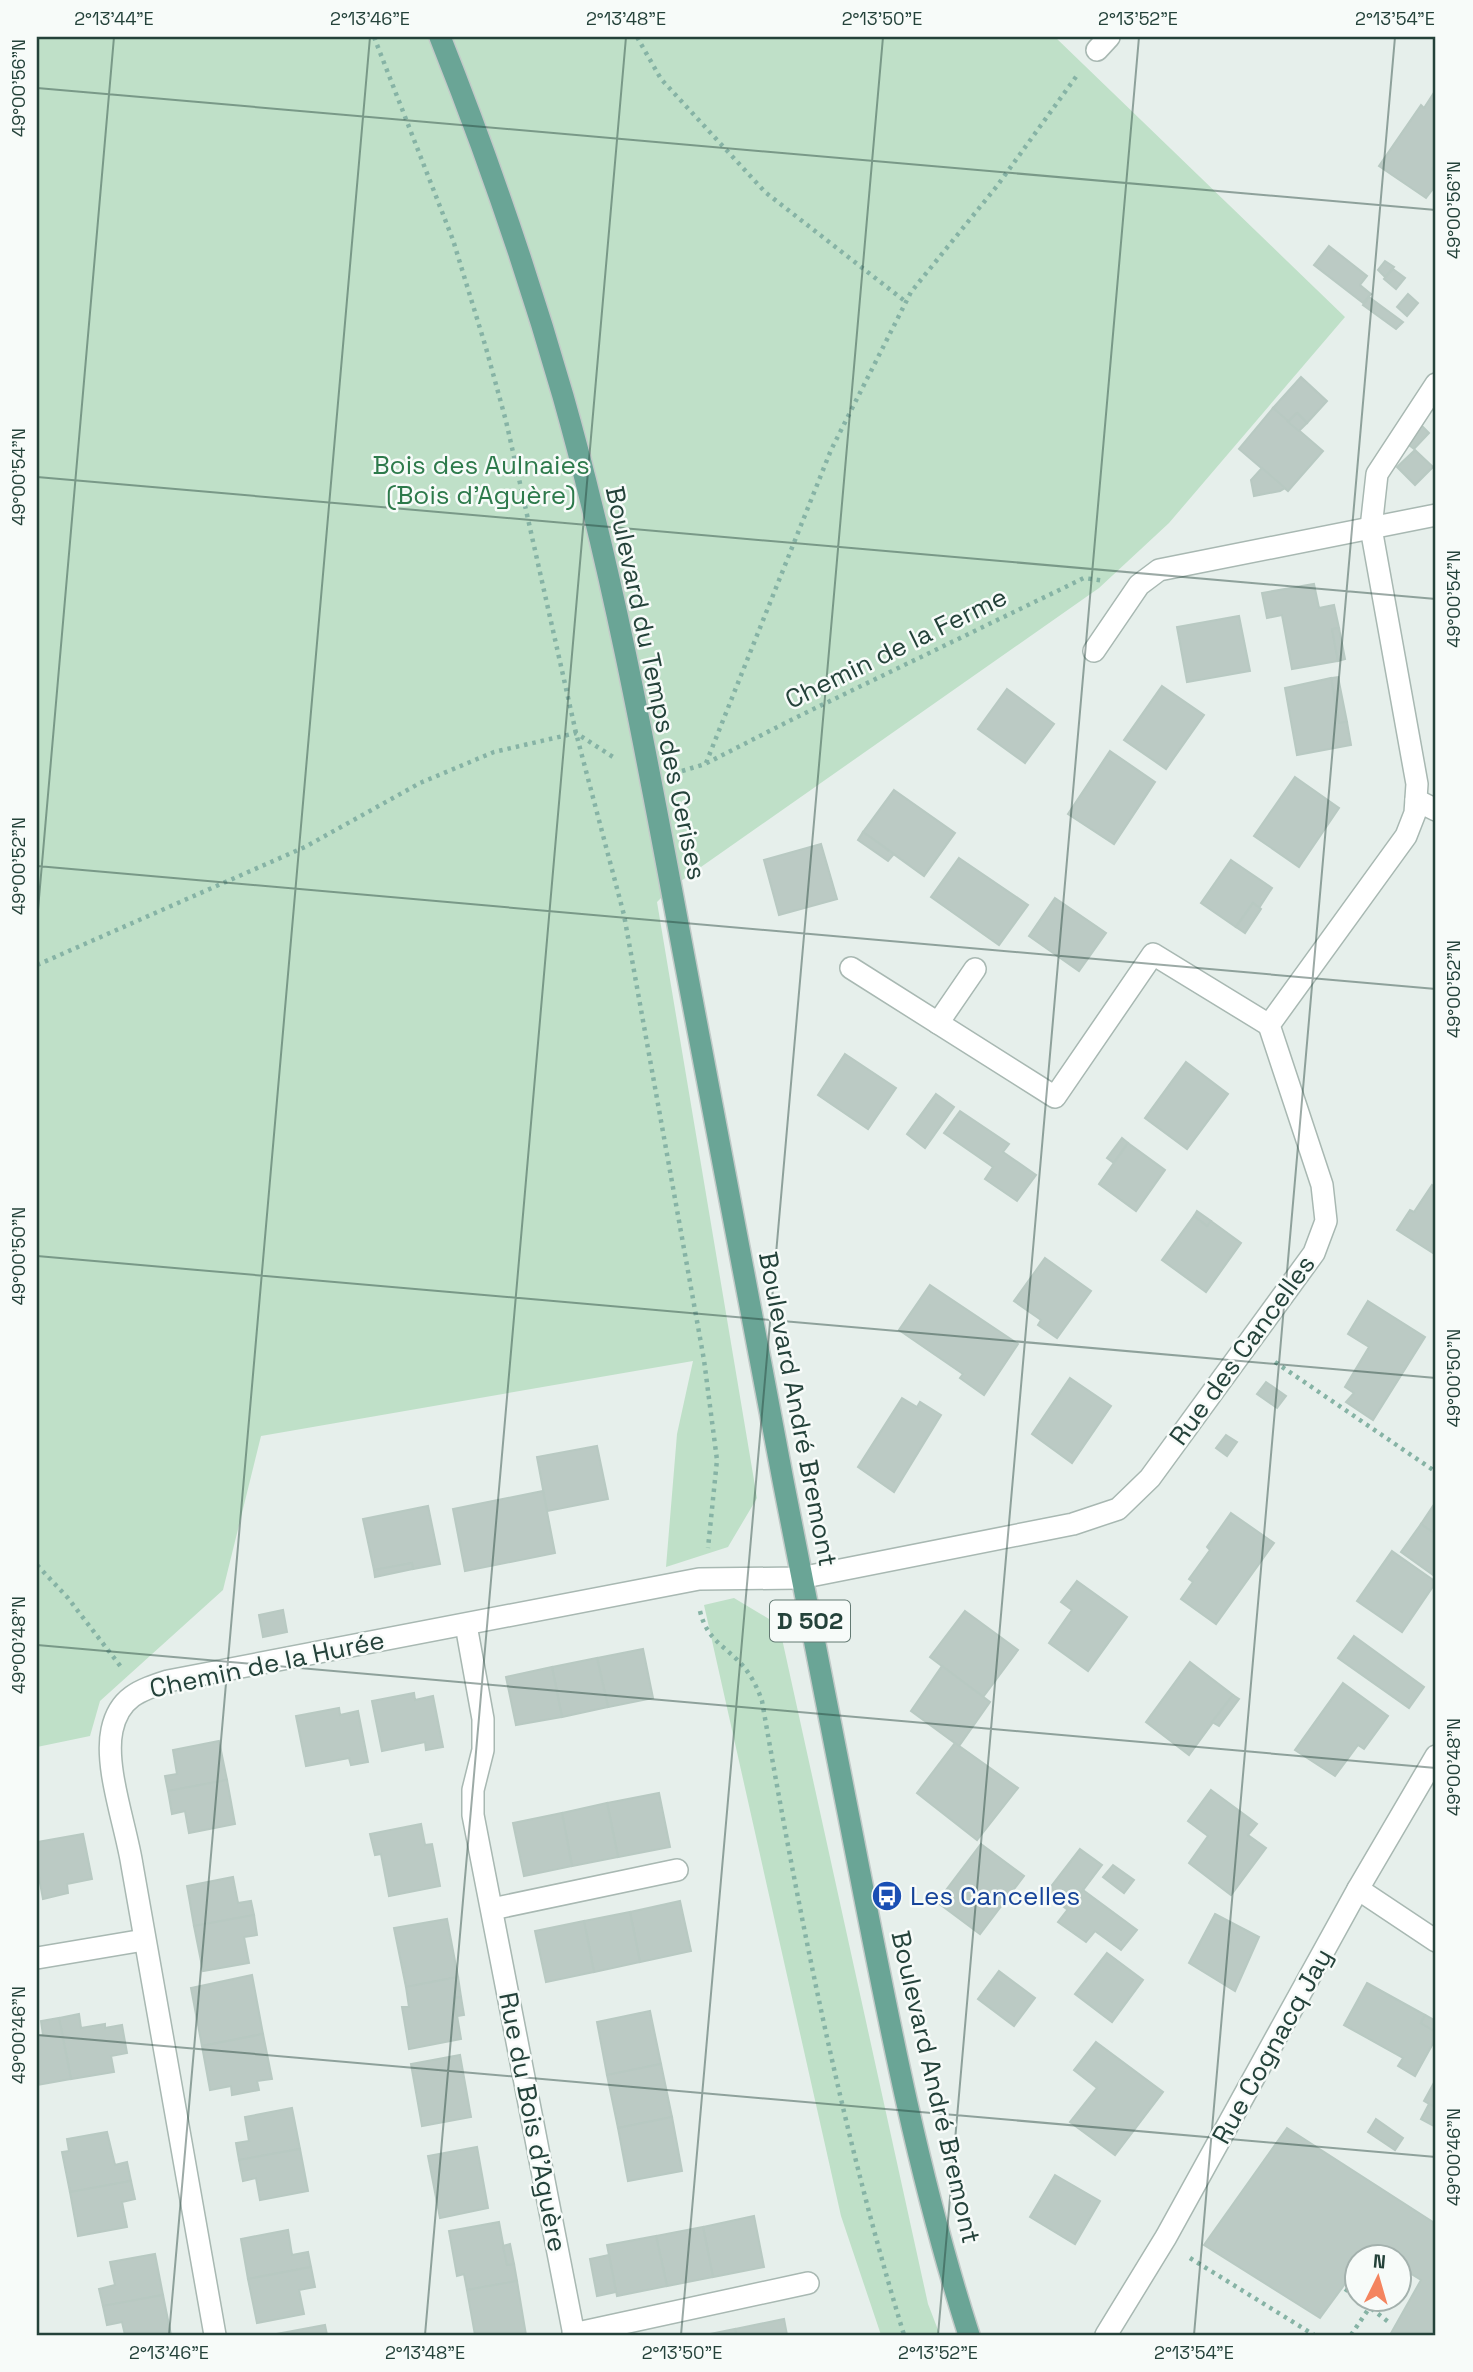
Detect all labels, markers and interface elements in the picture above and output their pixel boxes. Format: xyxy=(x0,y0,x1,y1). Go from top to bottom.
text: 2°13'44"E xyxy=(74,7,154,30)
text: 2°13'46"E xyxy=(330,7,410,30)
text: 2°13'48"E xyxy=(586,7,666,30)
text: 2°13'50"E xyxy=(842,7,922,30)
text: 2°13'52"E xyxy=(1098,7,1178,30)
text: 2°13'54"E xyxy=(1355,7,1435,30)
text: 49°00'56"N xyxy=(7,39,30,137)
text: 49°00'56"N xyxy=(1442,161,1465,259)
text: 49°00'54"N xyxy=(7,428,30,526)
park label: Bois des Aulnaies (Bois d'Aguère) xyxy=(372,448,590,512)
street label: Boulevard du Temps des Cerises xyxy=(598,483,714,883)
text: 49°00'54"N xyxy=(1442,550,1465,648)
street label: Chemin de la Ferme xyxy=(779,579,1013,717)
text: 49°00'52"N xyxy=(7,817,30,915)
text: 49°00'52"N xyxy=(1442,940,1465,1038)
text: 49°00'50"N xyxy=(7,1207,30,1305)
street label: Rue des Cancelles xyxy=(1161,1248,1323,1452)
street label: Boulevard André Bremont xyxy=(751,1249,845,1569)
text: 49°00'50"N xyxy=(1442,1329,1465,1427)
text: 49°00'48"N xyxy=(7,1596,30,1694)
road number: D 502 xyxy=(770,1601,850,1642)
street label: Chemin de la Hurée xyxy=(146,1622,388,1706)
text: 49°00'48"N xyxy=(1442,1718,1465,1816)
bus stop icon: Les Cancelles xyxy=(870,1879,904,1913)
place label: Les Cancelles xyxy=(910,1879,1080,1913)
street label: Boulevard André Bremont xyxy=(883,1927,989,2247)
street label: Rue Cognacq Jay xyxy=(1204,1942,1340,2150)
text: 49°00'46"N xyxy=(7,1986,30,2084)
street label: Rue du Bois d'Aguère xyxy=(491,1989,575,2255)
text: 49°00'46"N xyxy=(1442,2108,1465,2206)
north arrow xyxy=(1344,2242,1414,2312)
text: N xyxy=(1372,2249,1387,2275)
text: 2°13'46"E xyxy=(129,2341,209,2364)
text: 2°13'48"E xyxy=(385,2341,465,2364)
text: 2°13'50"E xyxy=(642,2341,722,2364)
text: 2°13'52"E xyxy=(898,2341,978,2364)
text: 2°13'54"E xyxy=(1154,2341,1234,2364)

